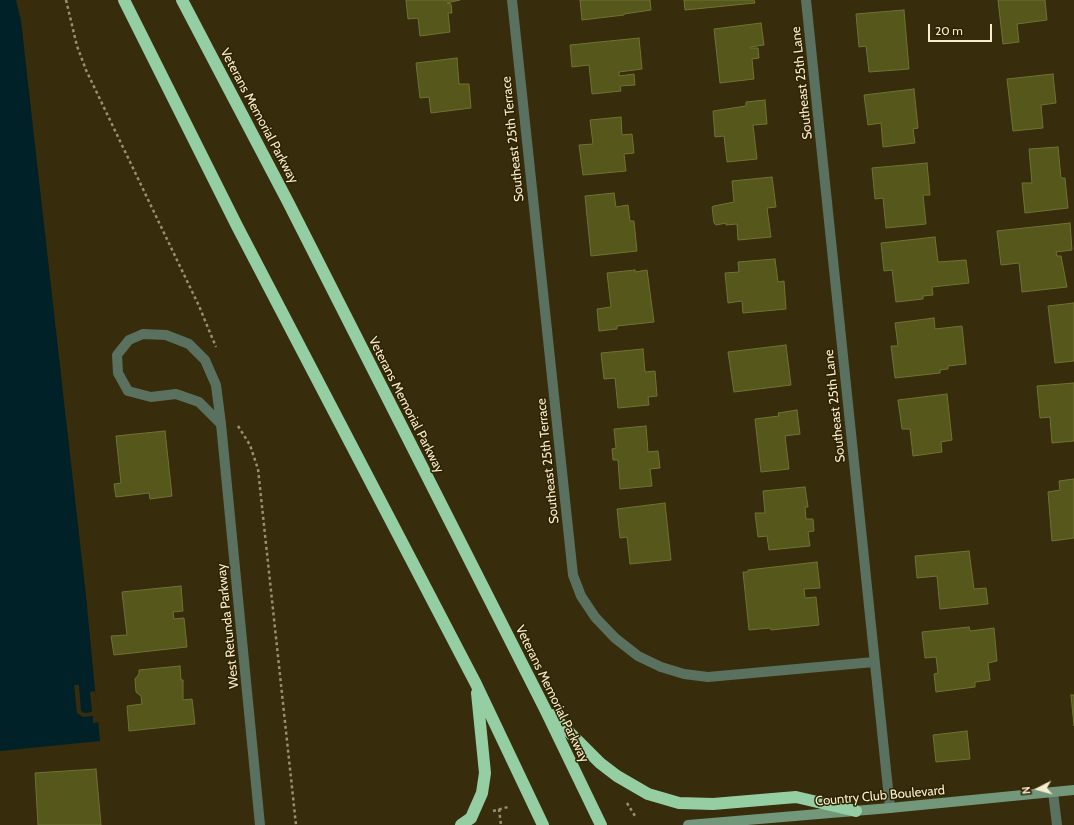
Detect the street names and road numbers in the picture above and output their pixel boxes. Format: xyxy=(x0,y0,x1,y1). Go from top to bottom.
street label: Southeast 25th Lane xyxy=(788,26,816,140)
street label: Veterans Memorial Parkway xyxy=(217,46,301,186)
street label: Southeast 25th Terrace xyxy=(499,75,527,203)
street label: Veterans Memorial Parkway xyxy=(365,334,447,476)
street label: Southeast 25th Lane xyxy=(821,349,849,463)
street label: Southeast 25th Terrace xyxy=(534,397,562,525)
street label: West Retunda Parkway xyxy=(214,563,242,689)
street label: Veterans Memorial Parkway xyxy=(512,623,592,765)
street label: Country Club Boulevard xyxy=(815,783,945,809)

